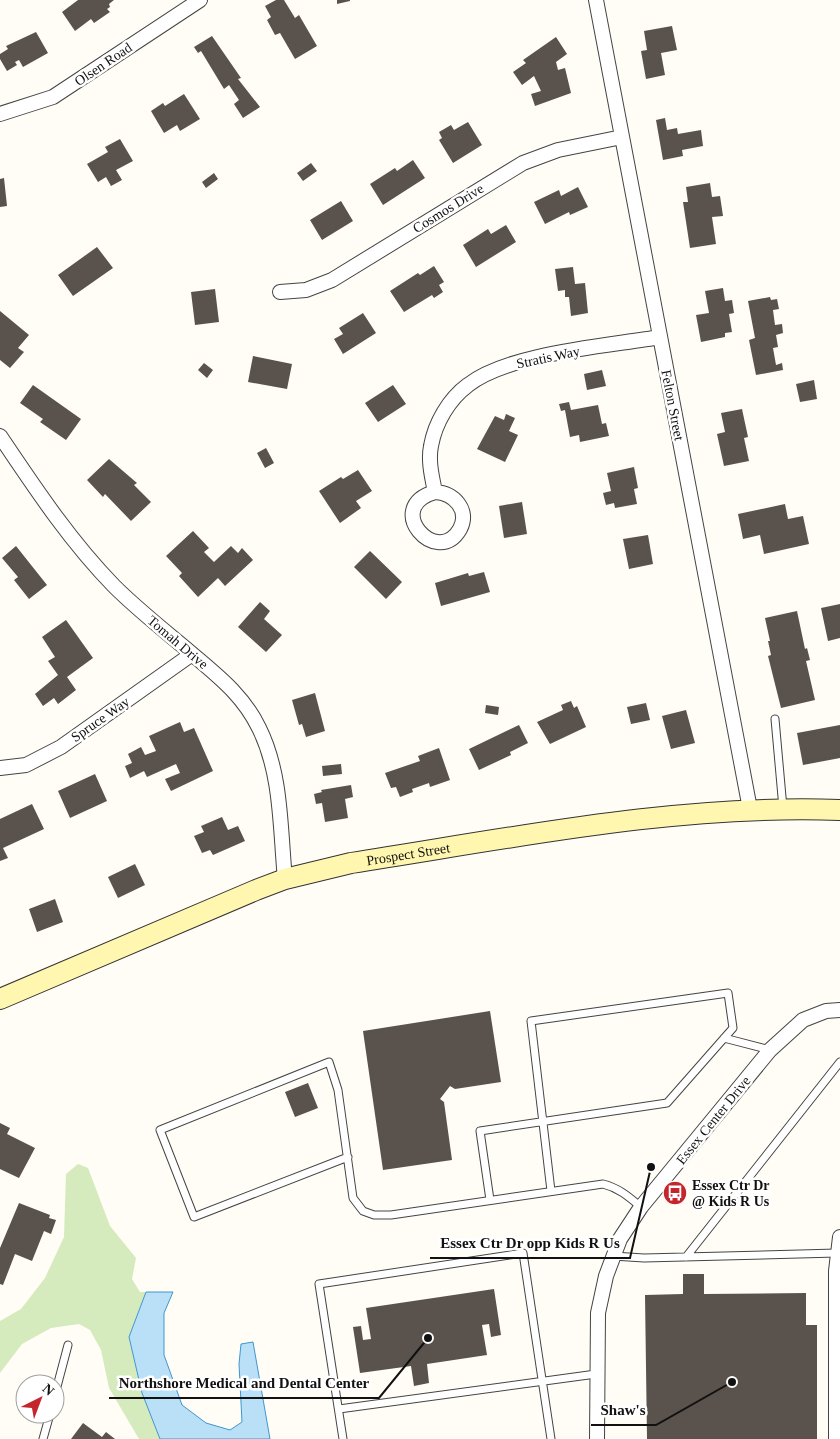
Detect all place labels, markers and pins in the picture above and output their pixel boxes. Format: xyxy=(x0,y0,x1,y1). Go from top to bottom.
place label: Essex Ctr Dr @ Kids R Us xyxy=(692,1178,770,1209)
bus stop icon: Essex Ctr Dr @ Kids R Us xyxy=(662,1180,688,1206)
callout: Essex Ctr Dr opp Kids R Us xyxy=(430,1228,630,1258)
callout: Northshore Medical and Dental Center xyxy=(109,1368,379,1398)
callout: Shaw's xyxy=(591,1395,656,1425)

